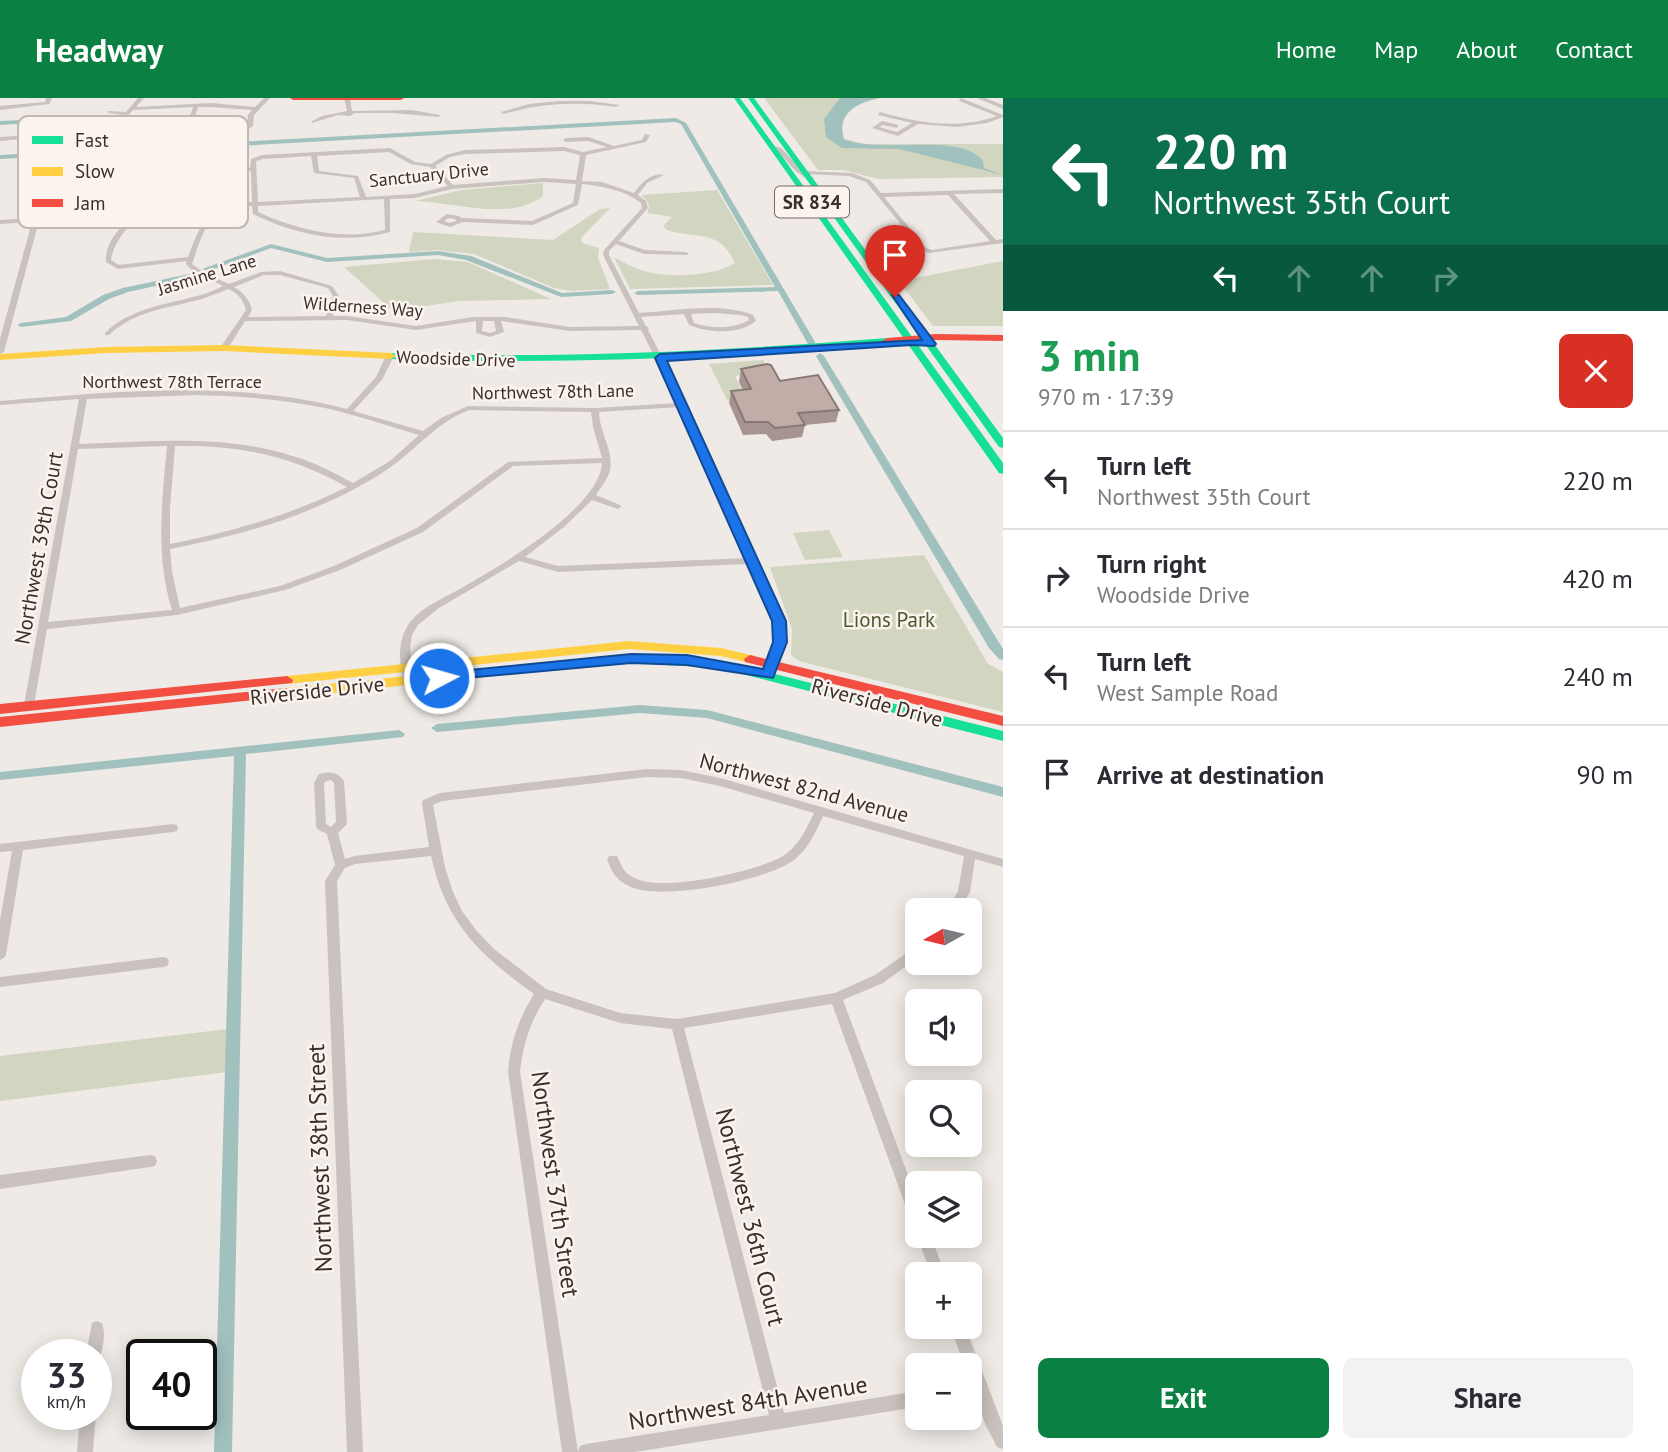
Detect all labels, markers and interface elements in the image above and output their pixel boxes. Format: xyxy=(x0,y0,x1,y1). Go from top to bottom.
text: Headway xyxy=(35,28,163,71)
text: Home xyxy=(1276,34,1336,65)
text: Map xyxy=(1374,34,1418,65)
text: About xyxy=(1456,34,1517,65)
text: Contact xyxy=(1555,34,1633,65)
legend xyxy=(18,116,248,228)
text: 220 m xyxy=(1153,119,1288,183)
icon: left xyxy=(1038,126,1129,217)
text: Fast xyxy=(75,128,109,152)
street label: Sanctuary Drive xyxy=(368,157,490,192)
text: Slow xyxy=(75,159,115,183)
text: Northwest 35th Court xyxy=(1153,181,1450,223)
road number: SR 834 xyxy=(775,186,849,218)
text: Jam xyxy=(74,191,105,215)
pin xyxy=(865,225,925,297)
icon: arrive xyxy=(876,236,914,274)
street label: Jasmine Lane xyxy=(154,249,259,301)
icon: left xyxy=(1207,259,1245,297)
icon: ahead xyxy=(1280,259,1318,297)
icon: ahead xyxy=(1353,259,1391,297)
icon: right xyxy=(1426,259,1464,297)
street label: Wilderness Way xyxy=(302,291,424,322)
text: 3 min xyxy=(1038,328,1140,383)
button: close xyxy=(1559,334,1633,408)
street label: Woodside Drive xyxy=(396,345,516,372)
street label: Northwest 78th Terrace xyxy=(82,370,262,393)
street label: Northwest 78th Lane xyxy=(472,379,634,404)
text: 970 m · 17:39 xyxy=(1038,382,1174,411)
text: Turn left xyxy=(1097,449,1191,482)
street label: Northwest 39th Court xyxy=(8,450,69,646)
icon: left xyxy=(1038,461,1076,499)
text: 220 m xyxy=(1562,464,1633,497)
text: Northwest 35th Court xyxy=(1097,482,1311,511)
text: Turn right xyxy=(1097,547,1206,580)
icon: right xyxy=(1038,559,1076,597)
text: 420 m xyxy=(1562,562,1633,595)
text: Woodside Drive xyxy=(1097,580,1250,609)
park label: Lions Park xyxy=(843,606,935,633)
position arrow xyxy=(402,641,476,715)
text: Turn left xyxy=(1097,645,1191,678)
icon: left xyxy=(1038,657,1076,695)
text: 240 m xyxy=(1562,660,1633,693)
street label: Riverside Drive xyxy=(248,670,385,711)
street label: Riverside Drive xyxy=(808,672,946,733)
text: West Sample Road xyxy=(1097,678,1278,707)
street label: Northwest 82nd Avenue xyxy=(697,747,912,828)
icon: arrive xyxy=(1038,755,1076,793)
text: Arrive at destination xyxy=(1097,758,1324,791)
text: 90 m xyxy=(1577,758,1633,791)
north arrow xyxy=(905,898,982,975)
map controls xyxy=(905,898,982,1430)
button: sound xyxy=(905,989,982,1066)
street label: Northwest 38th Street xyxy=(300,1043,339,1273)
street label: Northwest 37th Street xyxy=(524,1069,587,1299)
button: search xyxy=(905,1080,982,1157)
street label: Northwest 36th Court xyxy=(708,1105,792,1329)
button: layers xyxy=(905,1171,982,1248)
button: + xyxy=(905,1262,982,1339)
speed limit sign: 40 xyxy=(126,1339,217,1430)
text: 33 xyxy=(47,1352,86,1398)
button: − xyxy=(905,1353,982,1430)
button: Exit xyxy=(1038,1358,1329,1438)
button: Share xyxy=(1343,1358,1633,1438)
street label: Northwest 84th Avenue xyxy=(626,1368,870,1437)
text: km/h xyxy=(47,1390,86,1413)

